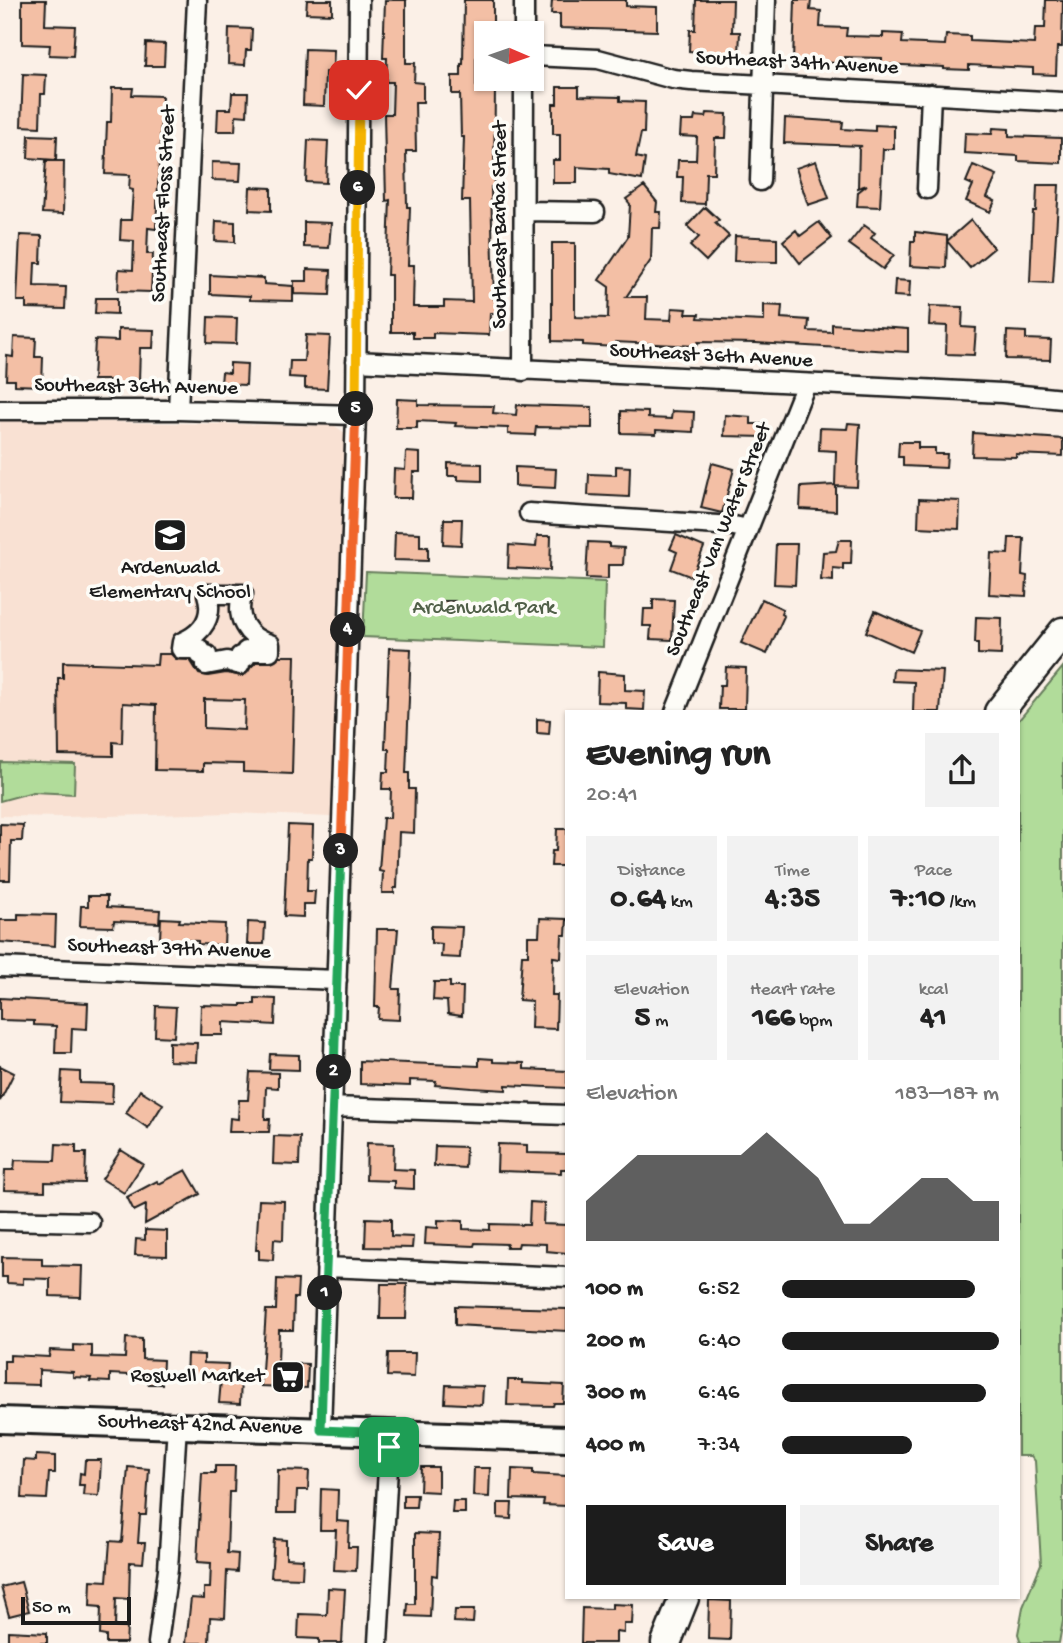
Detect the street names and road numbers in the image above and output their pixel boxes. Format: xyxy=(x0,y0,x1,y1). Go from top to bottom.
street label: Southeast 34th Avenue xyxy=(695,46,900,82)
street label: Southeast Floss Street xyxy=(147,103,183,303)
street label: Southeast Barba Street xyxy=(489,119,514,329)
street label: Southeast 36th Avenue xyxy=(609,339,814,375)
street label: Southeast 36th Avenue xyxy=(34,374,239,402)
street label: Southeast Van Water Street xyxy=(662,417,779,660)
street label: Southeast 39th Avenue xyxy=(67,934,272,966)
street label: Southeast 42nd Avenue xyxy=(97,1410,304,1442)

